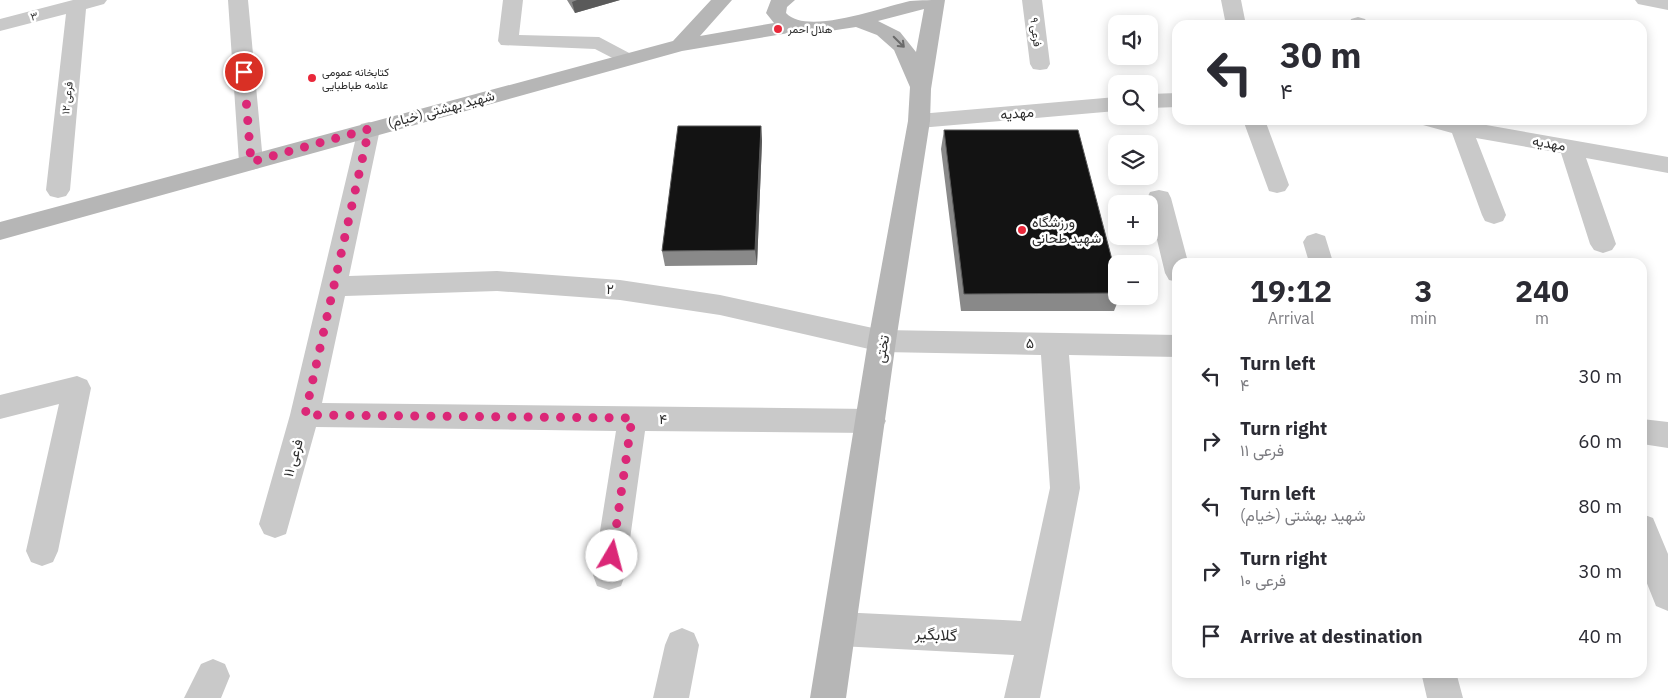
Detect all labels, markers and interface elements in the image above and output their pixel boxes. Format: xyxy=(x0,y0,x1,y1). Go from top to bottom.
street label: ۳ xyxy=(29,8,39,24)
map controls xyxy=(1108,15,1158,305)
button: sound xyxy=(1108,15,1158,65)
street label: فرعی ۹ xyxy=(1027,17,1045,47)
place label: هلال احمر xyxy=(787,22,833,36)
marker: هلال احمر xyxy=(772,23,784,35)
text: 30 m xyxy=(1280,32,1362,78)
one-way arrow xyxy=(893,36,905,48)
icon: left xyxy=(1197,40,1262,105)
pin xyxy=(223,51,265,93)
icon: arrive xyxy=(230,58,258,86)
place label: کتابخانه عمومی علامه طباطبایی xyxy=(322,65,389,92)
marker: کتابخانه عمومی علامه طباطبایی xyxy=(306,72,318,84)
button: search xyxy=(1108,75,1158,125)
text: ۴ xyxy=(1280,76,1293,105)
street label: فرعی ۱۲ xyxy=(58,81,76,115)
street label: شهید بهشتی (خیام) xyxy=(386,86,496,132)
street label: مهدیه xyxy=(1000,103,1034,123)
street label: مهدیه xyxy=(1531,131,1567,155)
button: layers xyxy=(1108,135,1158,185)
button: + xyxy=(1108,195,1158,245)
place label: ورزشگاه شهید طحانی xyxy=(1032,213,1101,247)
marker: ورزشگاه شهید طحانی xyxy=(1016,224,1028,236)
button: − xyxy=(1108,255,1158,305)
text: 19:12 xyxy=(1250,271,1332,310)
text: 3 xyxy=(1414,271,1432,310)
text: 240 xyxy=(1515,271,1569,310)
street label: ۲ xyxy=(606,280,614,298)
text: Arrival xyxy=(1268,308,1314,328)
text: min xyxy=(1410,308,1437,328)
text: m xyxy=(1535,308,1549,328)
street label: تختی xyxy=(871,334,893,364)
street label: ۵ xyxy=(1026,334,1034,352)
text: Turn left xyxy=(1240,351,1316,375)
icon: left xyxy=(1197,362,1225,390)
text: 30 m xyxy=(1578,364,1622,388)
text: ۴ xyxy=(1240,375,1249,395)
street label: ۴ xyxy=(659,410,667,428)
text: Turn right xyxy=(1240,416,1327,440)
icon: right xyxy=(1197,427,1225,455)
text: 60 m xyxy=(1578,429,1622,453)
street label: فرعی ۱۱ xyxy=(279,437,307,479)
text: فرعی ۱۱ xyxy=(1240,440,1284,460)
text: Turn left xyxy=(1240,481,1316,505)
icon: left xyxy=(1197,492,1225,520)
text: 80 m xyxy=(1578,494,1622,518)
text: شهید بهشتی (خیام) xyxy=(1240,505,1366,525)
position arrow xyxy=(585,529,637,581)
text: Turn right xyxy=(1240,546,1327,570)
icon: right xyxy=(1197,557,1225,585)
text: 30 m xyxy=(1578,559,1622,583)
text: فرعی ۱۰ xyxy=(1240,570,1286,590)
icon: arrive xyxy=(1197,622,1225,650)
street label: گلابگیر xyxy=(913,623,958,646)
text: Arrive at destination xyxy=(1240,624,1423,648)
text: 40 m xyxy=(1578,624,1622,648)

